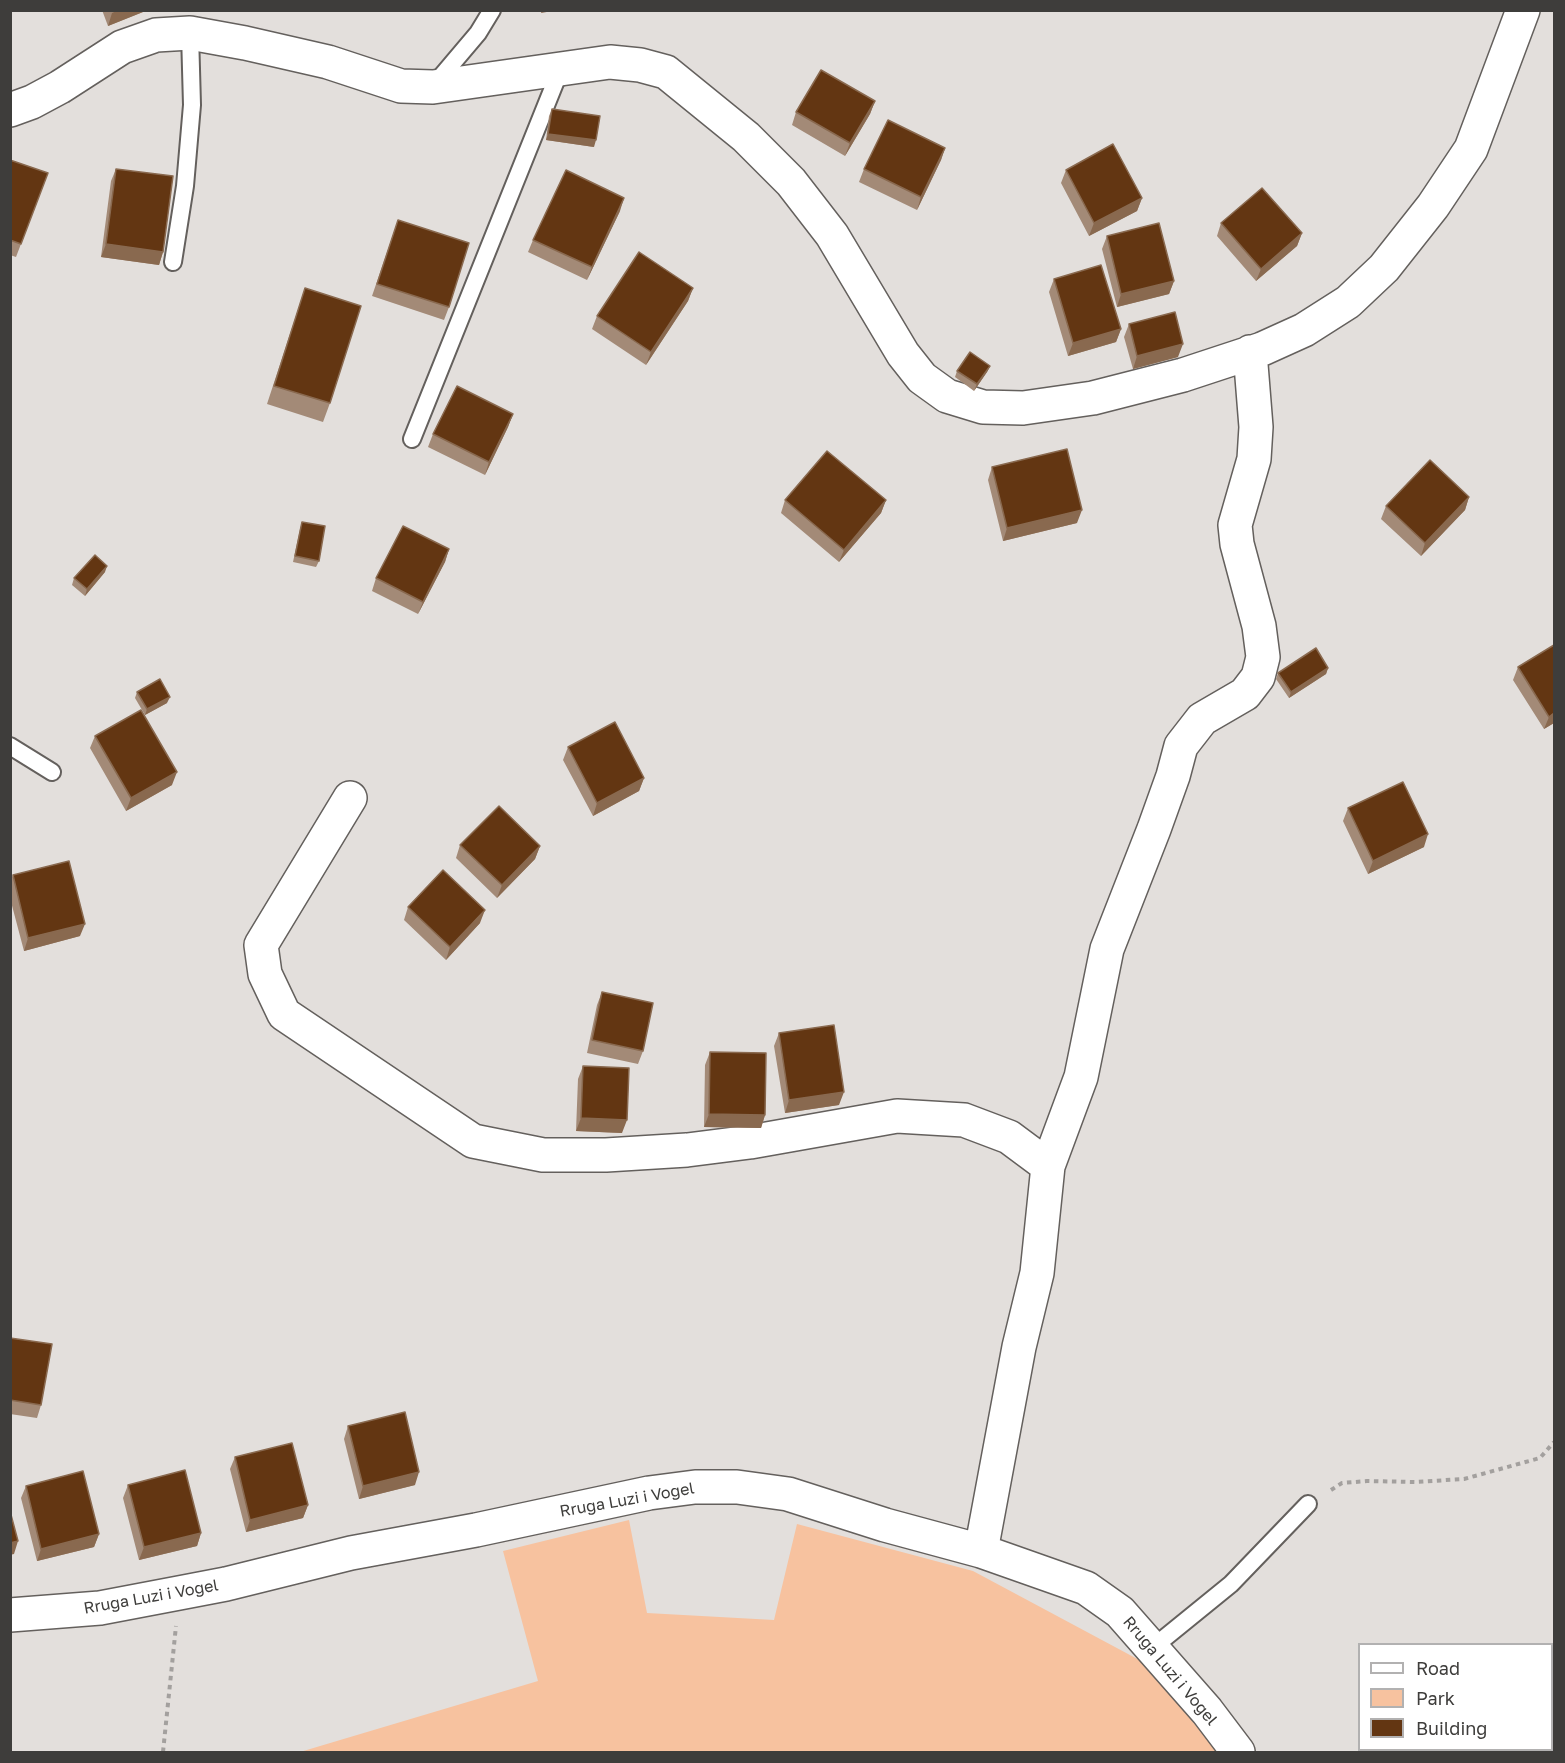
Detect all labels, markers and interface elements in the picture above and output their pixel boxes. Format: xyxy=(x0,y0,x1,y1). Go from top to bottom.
street label: Rruga Luzi i Vogel xyxy=(558,1479,696,1521)
street label: Rruga Luzi i Vogel xyxy=(82,1576,220,1618)
street label: Rruga Luzi i Vogel xyxy=(1119,1613,1221,1729)
legend xyxy=(1358,1643,1553,1751)
text: Road xyxy=(1416,1657,1460,1679)
text: Park xyxy=(1416,1687,1455,1709)
text: Building xyxy=(1416,1717,1487,1739)

